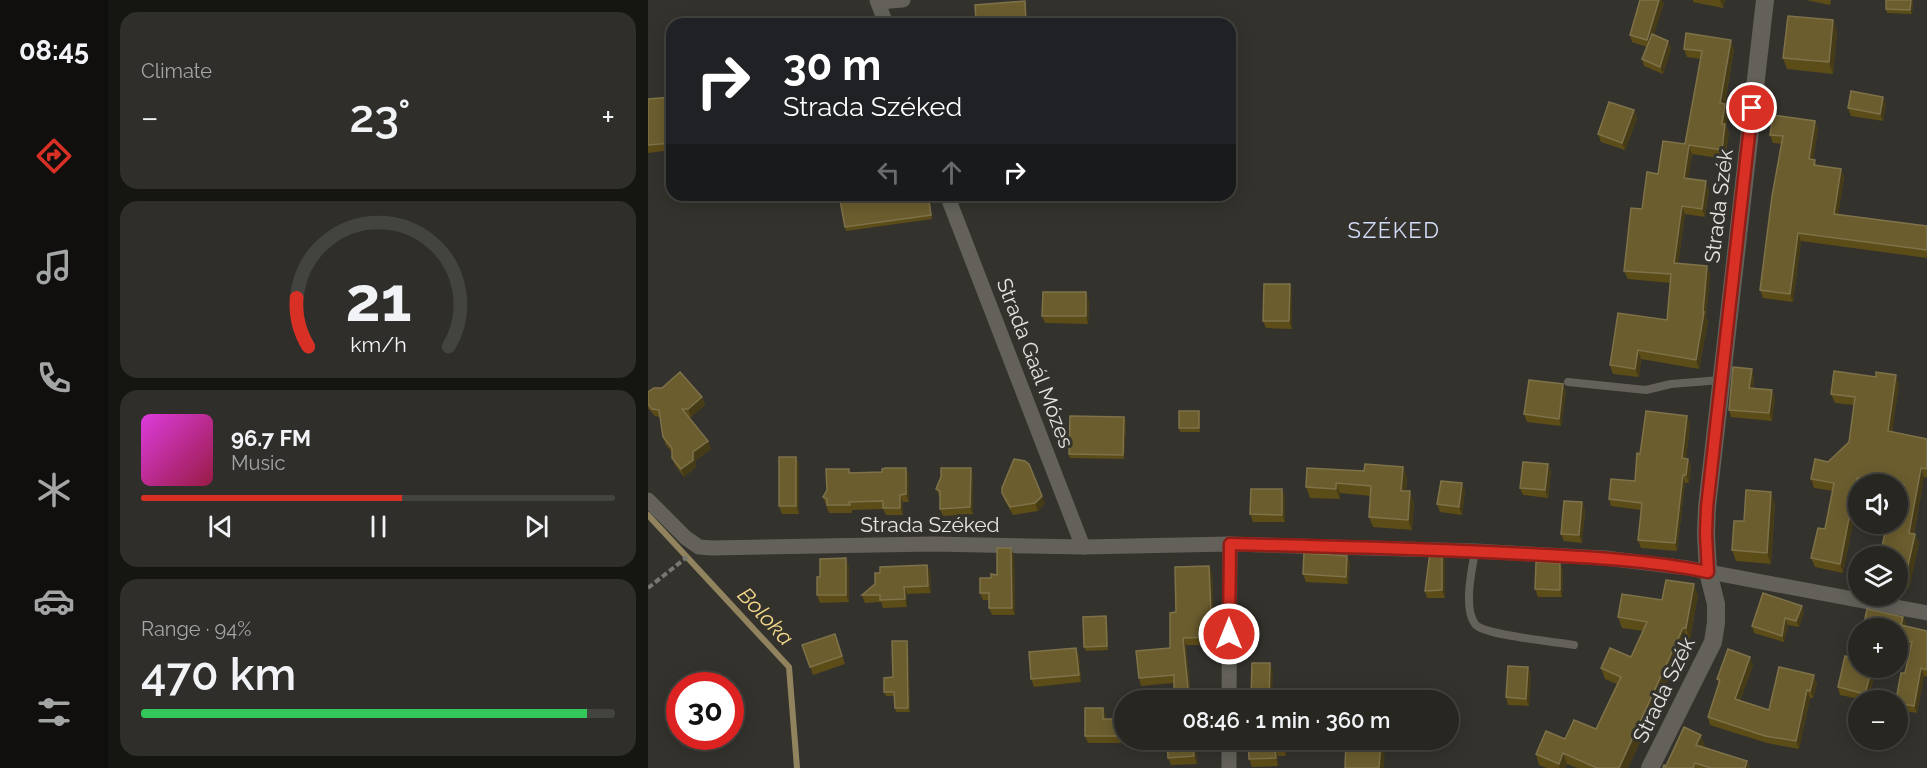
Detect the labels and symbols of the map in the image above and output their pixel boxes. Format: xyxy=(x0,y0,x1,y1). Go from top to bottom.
pin xyxy=(1726,82,1777,133)
street label: Strada Szék xyxy=(1699,148,1738,264)
district label: SZÉKED xyxy=(1348,217,1440,243)
street label: Strada Gaál Mózes xyxy=(992,274,1079,451)
street label: Strada Széked xyxy=(860,512,1000,537)
water label: Boloka xyxy=(733,582,799,650)
position arrow xyxy=(1197,602,1261,666)
street label: Strada Szék xyxy=(1627,633,1700,747)
speed limit sign: 30 xyxy=(666,672,744,750)

